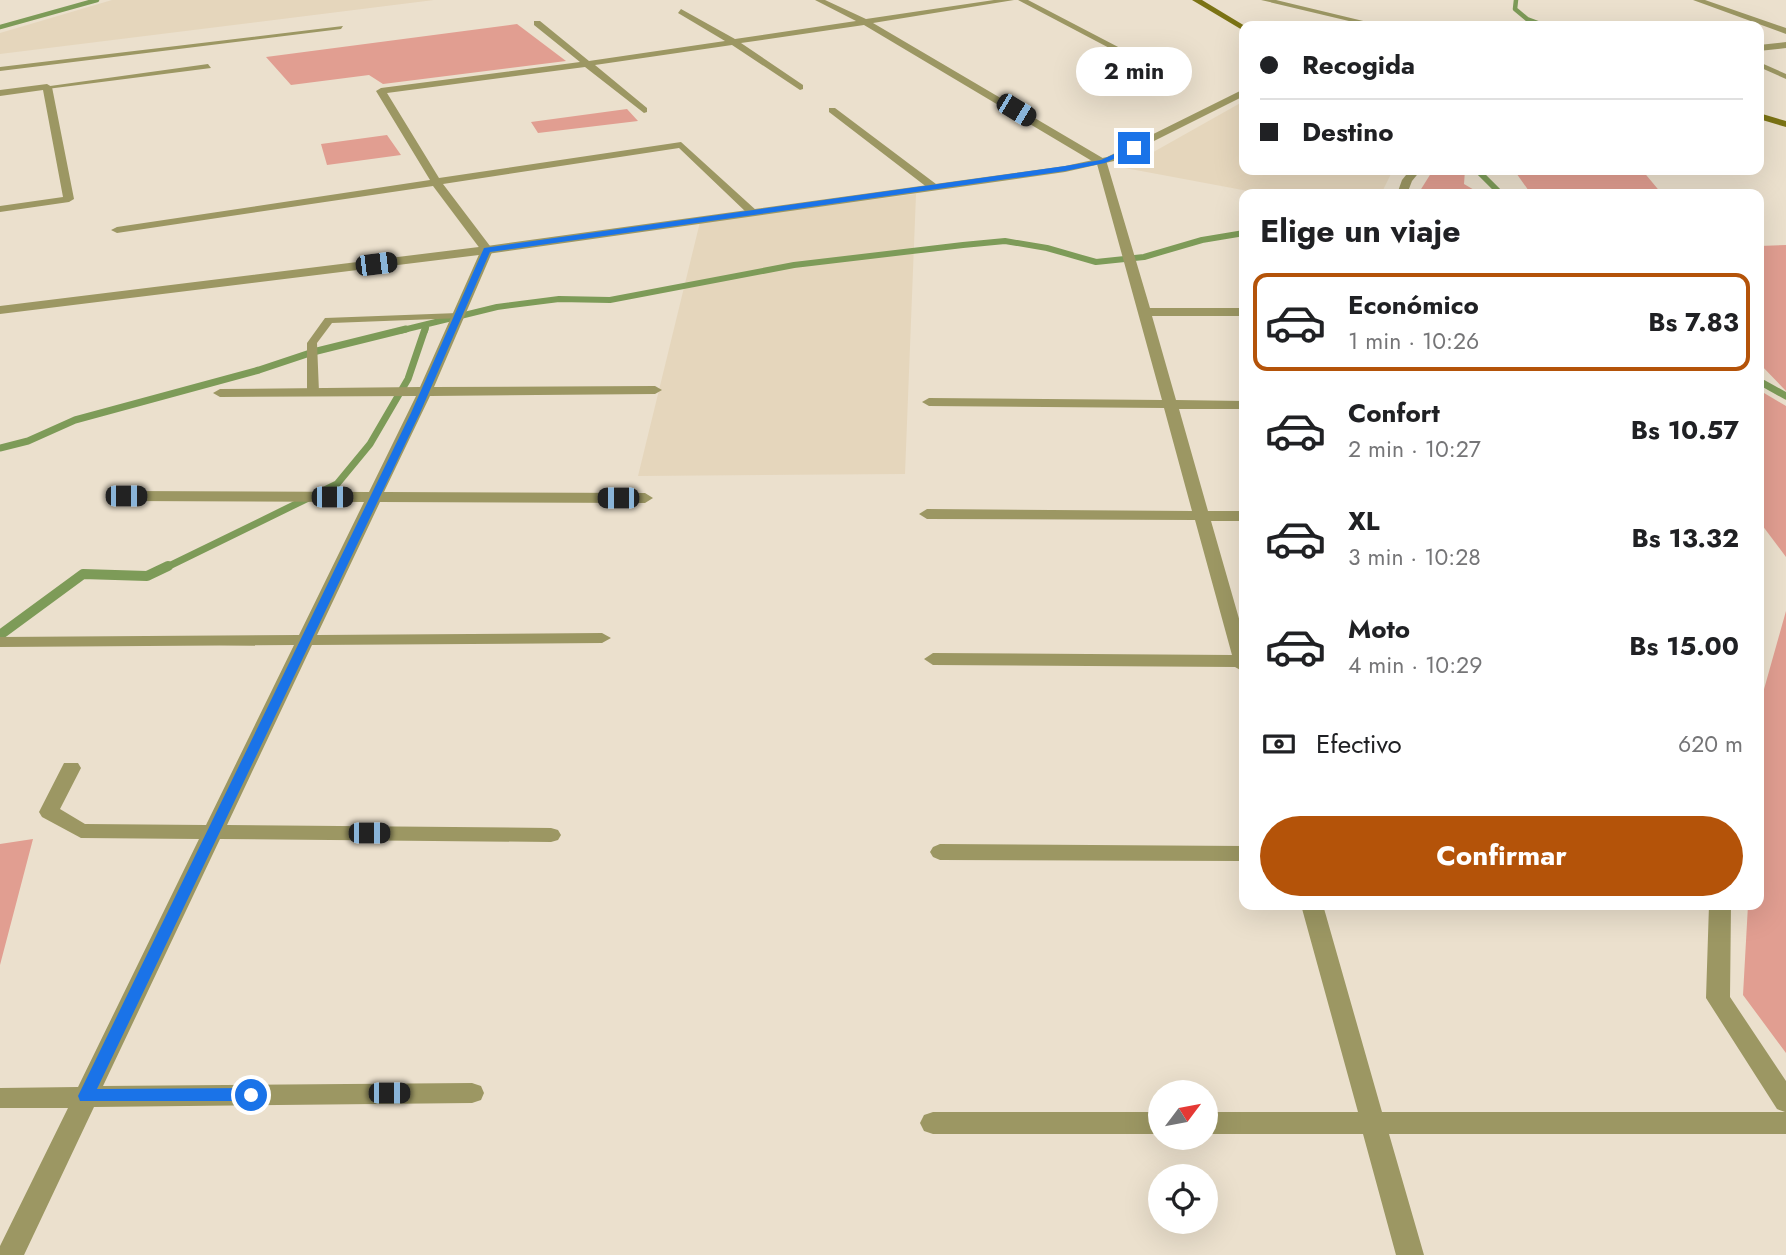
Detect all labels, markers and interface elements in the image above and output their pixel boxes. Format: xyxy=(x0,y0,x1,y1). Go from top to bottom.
callout: 2 min xyxy=(1076,46,1192,96)
text: Recogida xyxy=(1302,46,1415,84)
text: 2 min xyxy=(1104,54,1164,88)
car xyxy=(993,90,1040,130)
text: Destino xyxy=(1302,113,1394,151)
route end xyxy=(1118,132,1150,164)
text: Elige un viaje xyxy=(1260,208,1461,254)
car xyxy=(354,251,399,277)
text: Económico xyxy=(1348,286,1479,324)
icon: car xyxy=(1264,291,1327,354)
text: Bs 7.83 xyxy=(1648,303,1739,341)
text: 1 min · 10:26 xyxy=(1348,324,1479,358)
text: Confort xyxy=(1348,394,1440,432)
icon: car xyxy=(1264,399,1327,462)
text: Bs 10.57 xyxy=(1631,411,1739,449)
text: 2 min · 10:27 xyxy=(1348,432,1481,466)
car xyxy=(106,486,148,507)
car xyxy=(312,487,354,508)
car xyxy=(598,488,640,509)
text: XL xyxy=(1348,502,1380,540)
icon: car xyxy=(1264,507,1327,570)
text: Bs 13.32 xyxy=(1632,519,1739,557)
text: 3 min · 10:28 xyxy=(1348,540,1481,574)
text: Moto xyxy=(1348,610,1410,648)
icon: car xyxy=(1264,615,1327,678)
text: Bs 15.00 xyxy=(1629,627,1739,665)
text: 4 min · 10:29 xyxy=(1348,648,1482,682)
icon: cash xyxy=(1260,725,1298,763)
text: Efectivo xyxy=(1316,725,1402,763)
text: 620 m xyxy=(1678,727,1743,761)
button: Confirmar xyxy=(1260,816,1743,896)
car xyxy=(349,823,391,844)
route start xyxy=(235,1079,267,1111)
north arrow xyxy=(1148,1080,1218,1150)
map controls xyxy=(1148,1080,1218,1234)
car xyxy=(369,1083,411,1104)
button: locate xyxy=(1148,1164,1218,1234)

